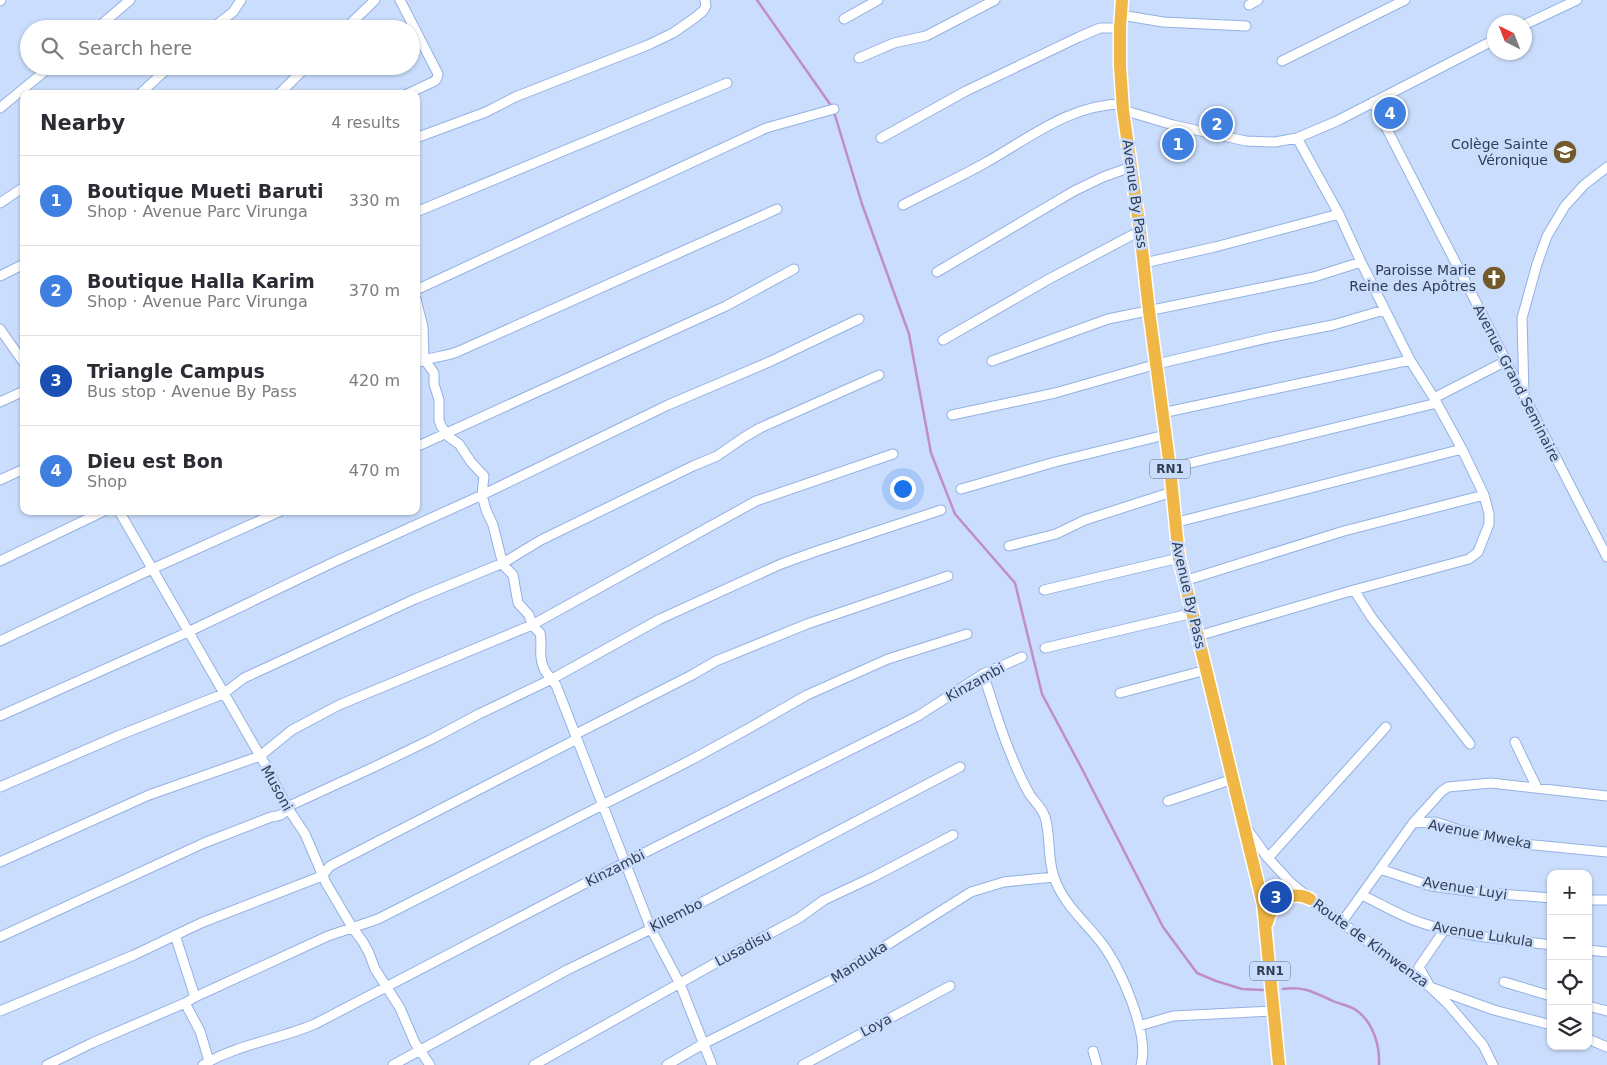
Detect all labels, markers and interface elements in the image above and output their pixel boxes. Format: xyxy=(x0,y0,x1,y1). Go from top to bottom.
north arrow xyxy=(1487,15,1532,60)
search box xyxy=(20,20,420,75)
icon: search xyxy=(38,34,66,62)
text: Search here xyxy=(78,37,192,59)
pin: 4 xyxy=(1374,94,1406,132)
pin: 2 xyxy=(1201,105,1233,143)
text: Nearby xyxy=(40,111,125,135)
text: 4 results xyxy=(331,113,400,132)
pin: 1 xyxy=(1162,125,1194,163)
place label: Colège Sainte Véronique xyxy=(1451,136,1548,168)
street label: Avenue By Pass xyxy=(1119,139,1151,249)
school or university icon: Colège Sainte Véronique xyxy=(1552,139,1578,165)
text: Boutique Mueti Baruti xyxy=(87,180,324,202)
text: 1 xyxy=(50,191,62,210)
text: 330 m xyxy=(349,191,400,210)
text: Shop · Avenue Parc Virunga xyxy=(87,202,308,221)
place label: Paroisse Marie Reine des Apôtres xyxy=(1349,262,1476,294)
church icon: Paroisse Marie Reine des Apôtres xyxy=(1481,265,1507,291)
text: Boutique Halla Karim xyxy=(87,270,315,292)
text: 2 xyxy=(50,281,62,300)
text: 370 m xyxy=(349,281,400,300)
text: Shop · Avenue Parc Virunga xyxy=(87,292,308,311)
street label: Avenue Grand Seminaire xyxy=(1470,302,1564,464)
text: Triangle Campus xyxy=(87,360,265,382)
text: 3 xyxy=(50,371,62,390)
text: 420 m xyxy=(349,371,400,390)
text: Bus stop · Avenue By Pass xyxy=(87,382,297,401)
text: Dieu est Bon xyxy=(87,450,223,472)
road number: RN1 xyxy=(1150,459,1190,478)
text: 4 xyxy=(50,461,62,480)
text: 470 m xyxy=(349,461,400,480)
text: Shop xyxy=(87,472,127,491)
your location xyxy=(890,476,916,502)
street label: Avenue By Pass xyxy=(1169,540,1209,650)
street label: Kinzambi xyxy=(943,659,1007,705)
street label: Musoni xyxy=(258,762,296,814)
street label: Avenue Mweka xyxy=(1427,816,1533,852)
street label: Kinzambi xyxy=(583,846,647,890)
map controls xyxy=(1547,870,1592,1050)
button: + xyxy=(1547,870,1592,915)
street label: Avenue Luyi xyxy=(1422,873,1508,903)
pin: 3 xyxy=(1260,878,1292,916)
street label: Kilembo xyxy=(647,895,705,935)
street label: Route de Kimwenza xyxy=(1310,896,1432,990)
button: − xyxy=(1547,915,1592,960)
street label: Avenue Lukula xyxy=(1431,918,1535,950)
street label: Lusadisu xyxy=(712,927,774,969)
street label: Manduka xyxy=(828,938,890,986)
button: locate xyxy=(1547,960,1592,1005)
road number: RN1 xyxy=(1250,961,1290,980)
button: layers xyxy=(1547,1005,1592,1050)
street label: Loya xyxy=(858,1010,894,1040)

